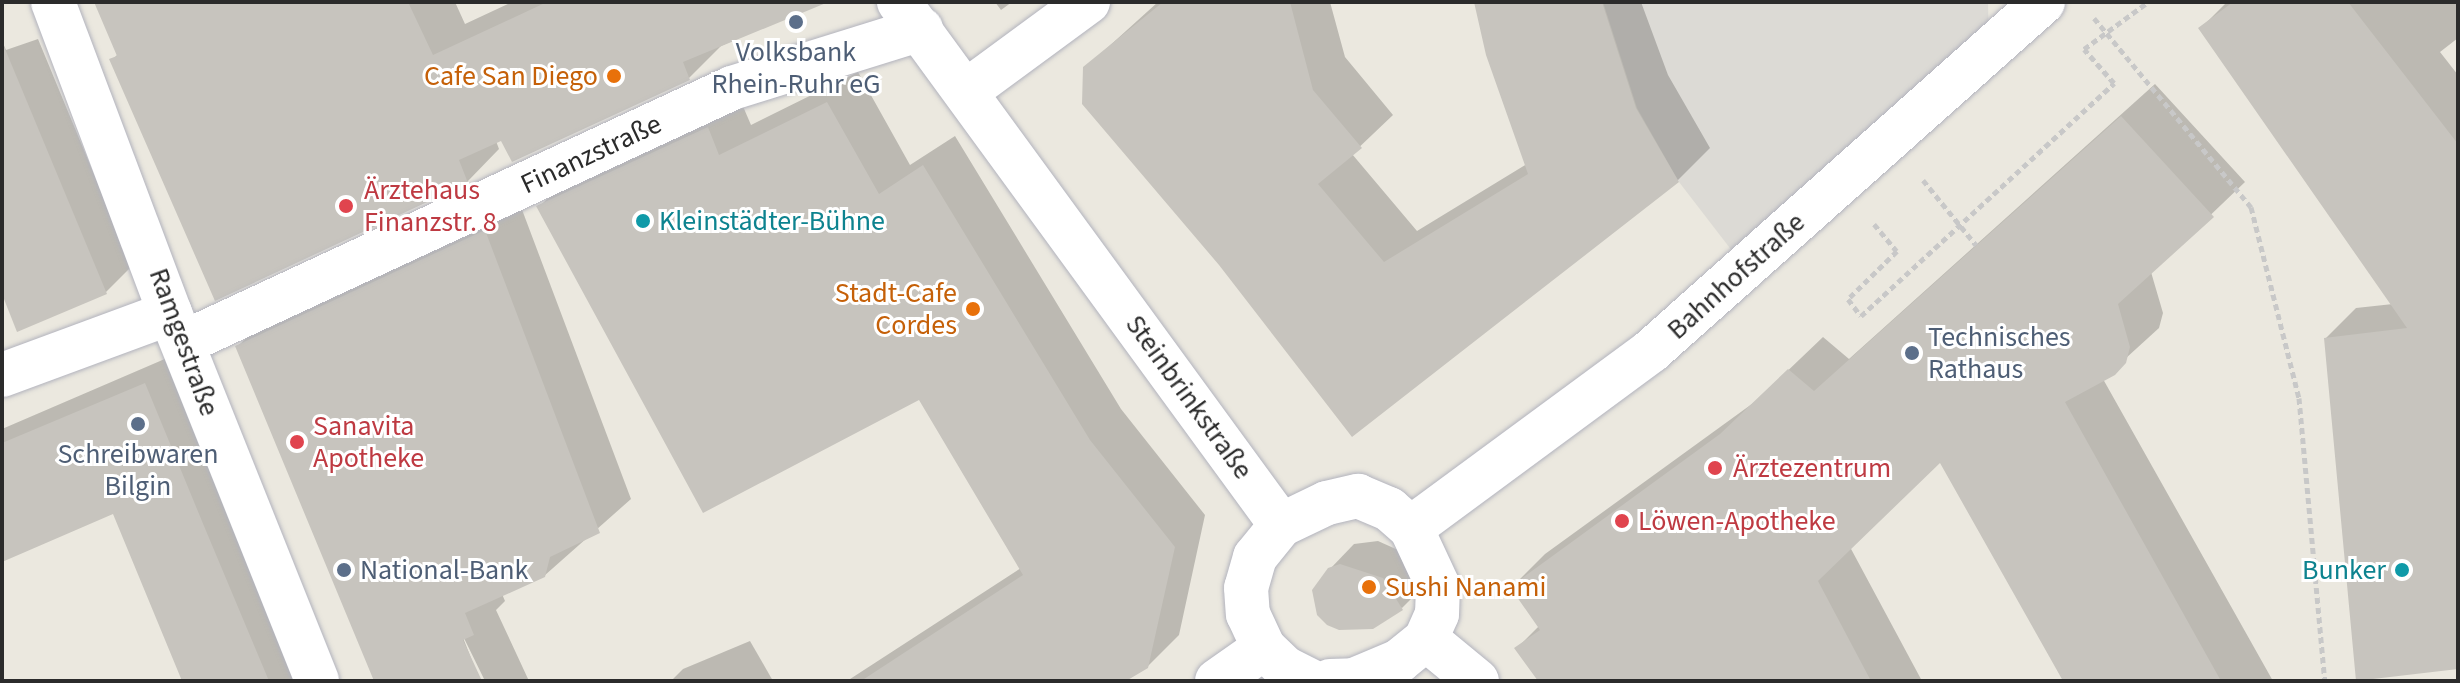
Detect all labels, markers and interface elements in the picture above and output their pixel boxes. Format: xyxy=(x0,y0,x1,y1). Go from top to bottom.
marker: Volksbank Rhein-Ruhr eG xyxy=(787,13,805,31)
place label: Volksbank Rhein-Ruhr eG xyxy=(712,35,880,101)
place label: Cafe San Diego xyxy=(424,59,598,93)
marker: Cafe San Diego xyxy=(605,67,623,85)
street label: Finanzstraße xyxy=(515,107,667,201)
place label: Ärztehaus Finanzstr. 8 xyxy=(364,173,497,239)
marker: Ärztehaus Finanzstr. 8 xyxy=(335,195,357,217)
place label: Kleinstädter-Bühne xyxy=(659,204,885,238)
street label: Bahnhofstraße xyxy=(1660,206,1812,346)
marker: Kleinstädter-Bühne xyxy=(634,212,652,230)
street label: Ramgestraße xyxy=(142,264,226,420)
place label: Stadt-Cafe Cordes xyxy=(835,276,957,342)
marker: Stadt-Cafe Cordes xyxy=(964,300,982,318)
street label: Steinbrinkstraße xyxy=(1118,308,1260,486)
place label: Technisches Rathaus xyxy=(1928,320,2071,386)
marker: Technisches Rathaus xyxy=(1903,344,1921,362)
place label: Sanavita Apotheke xyxy=(313,409,424,475)
marker: Schreibwaren Bilgin xyxy=(129,415,147,433)
marker: Sanavita Apotheke xyxy=(288,433,306,451)
place label: Schreibwaren Bilgin xyxy=(57,437,219,503)
place label: Ärztezentrum xyxy=(1733,451,1891,485)
marker: Ärztezentrum xyxy=(1704,457,1726,479)
place label: Löwen-Apotheke xyxy=(1638,504,1836,538)
marker: Löwen-Apotheke xyxy=(1613,512,1631,530)
place label: National-Bank xyxy=(360,553,528,587)
place label: Bunker xyxy=(2302,553,2386,587)
marker: National-Bank xyxy=(335,561,353,579)
marker: Bunker xyxy=(2393,561,2411,579)
place label: Sushi Nanami xyxy=(1385,570,1546,604)
marker: Sushi Nanami xyxy=(1360,578,1378,596)

